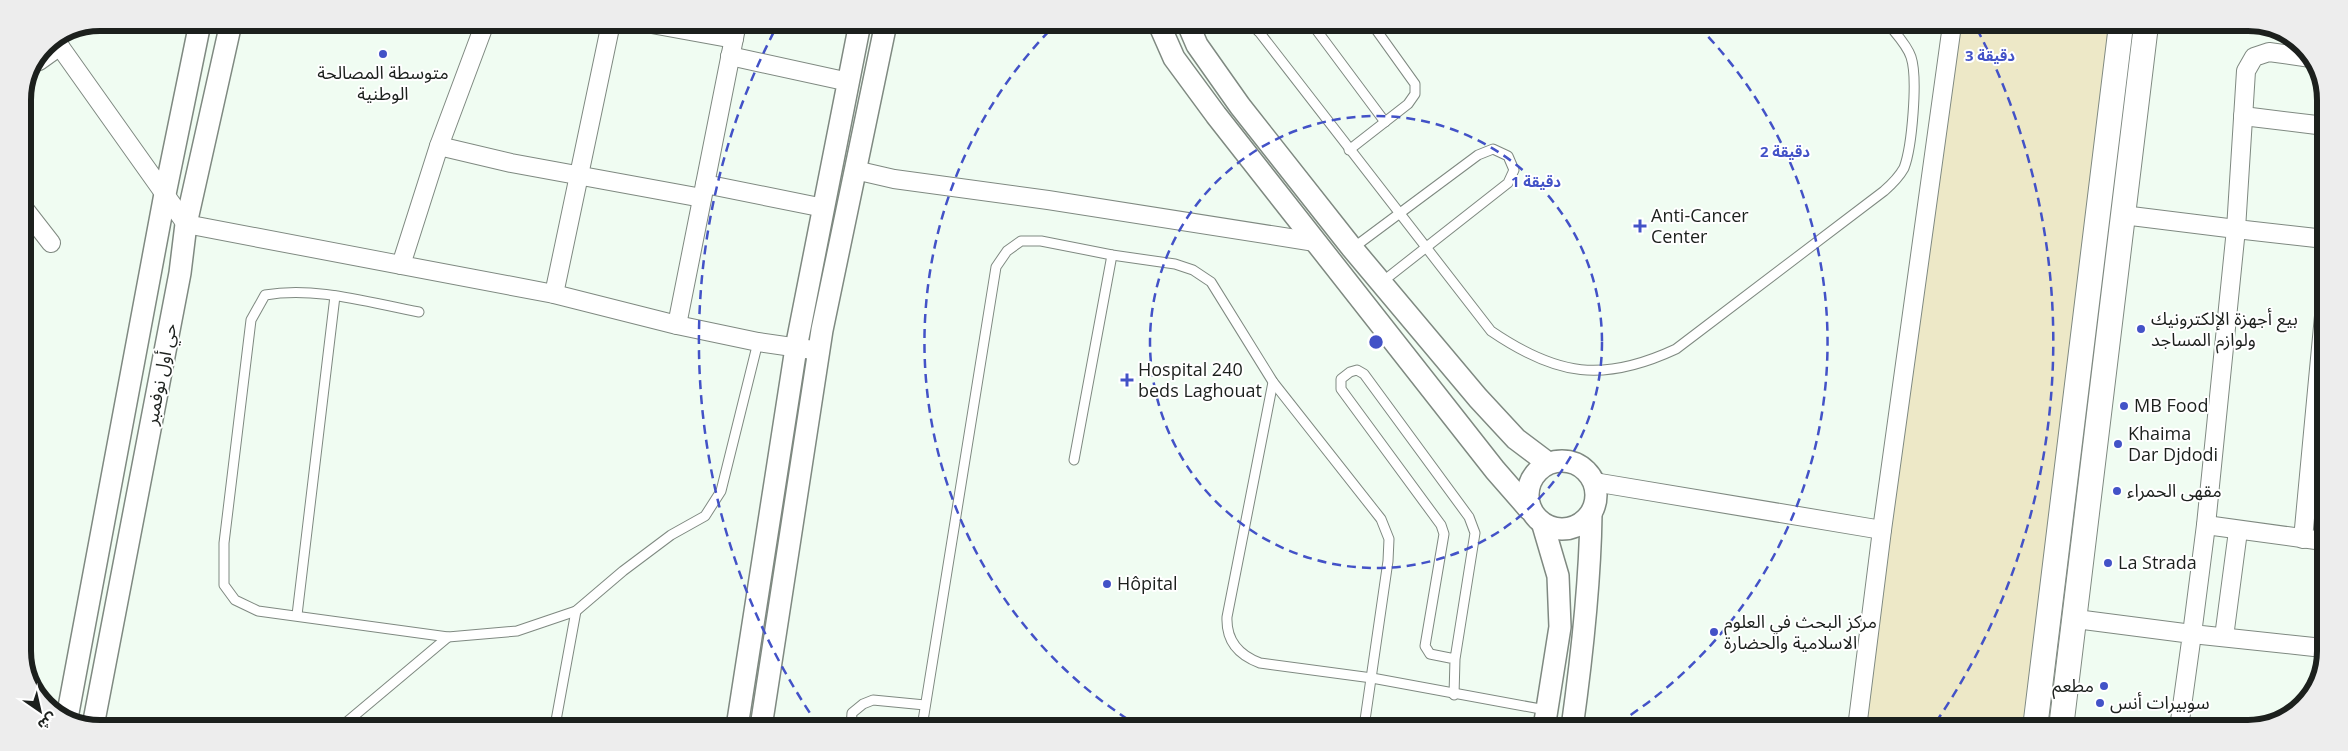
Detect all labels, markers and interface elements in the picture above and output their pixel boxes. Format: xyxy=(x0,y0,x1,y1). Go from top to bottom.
text: 3 دقيقة xyxy=(1965,45,2015,65)
marker: متوسطة المصالحة الوطنية xyxy=(377,48,389,60)
place label: متوسطة المصالحة الوطنية xyxy=(317,60,449,105)
text: 2 دقيقة xyxy=(1760,141,1810,161)
text: 1 دقيقة xyxy=(1511,171,1561,191)
place label: Anti-Cancer Center xyxy=(1651,203,1749,248)
marker: Anti-Cancer Center xyxy=(1633,219,1647,233)
place label: بيع أجهزة الإلكترونيك ولوازم المساجد xyxy=(2151,306,2298,354)
street label: حي أول نوفمبر xyxy=(138,321,184,428)
marker: بيع أجهزة الإلكترونيك ولوازم المساجد xyxy=(2135,323,2147,335)
centre of rings xyxy=(1367,333,1385,351)
place label: Hospital 240 beds Laghouat xyxy=(1138,357,1262,402)
marker: Hospital 240 beds Laghouat xyxy=(1120,373,1134,387)
place label: MB Food xyxy=(2134,393,2208,417)
marker: MB Food xyxy=(2118,400,2130,412)
place label: Khaima Dar Djdodi xyxy=(2128,421,2218,466)
marker: Khaima Dar Djdodi xyxy=(2112,438,2124,450)
place label: مقهى الحمراء xyxy=(2127,478,2222,502)
marker: مقهى الحمراء xyxy=(2111,485,2123,497)
place label: La Strada xyxy=(2118,550,2197,574)
marker: La Strada xyxy=(2102,557,2114,569)
place label: Hôpital xyxy=(1117,571,1178,595)
marker: Hôpital xyxy=(1101,578,1113,590)
place label: مركز البحث في العلوم الاسلامية والحضارة xyxy=(1724,609,1877,654)
marker: مركز البحث في العلوم الاسلامية والحضارة xyxy=(1708,626,1720,638)
place label: مطعم xyxy=(2052,673,2094,699)
marker: مطعم xyxy=(2098,680,2110,692)
north arrow xyxy=(15,686,65,736)
place label: سوبيرات أنس xyxy=(2110,690,2210,714)
marker: سوبيرات أنس xyxy=(2094,697,2106,709)
text: ش xyxy=(34,709,61,735)

